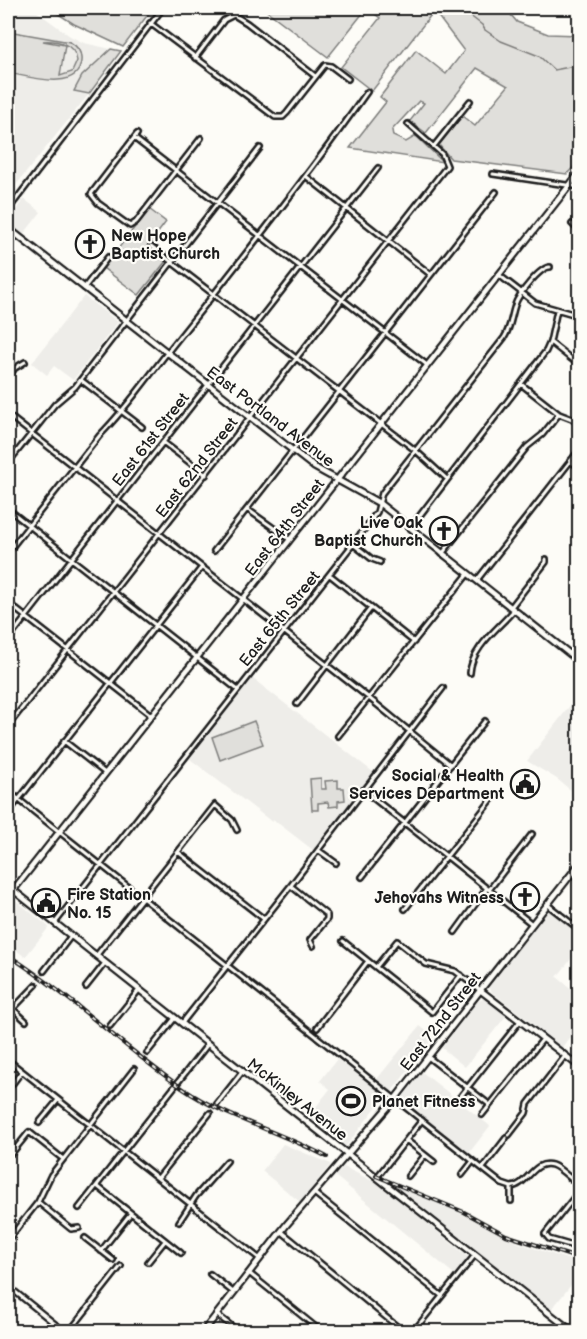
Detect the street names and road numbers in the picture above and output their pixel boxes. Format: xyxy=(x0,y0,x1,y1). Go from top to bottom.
street label: East Portland Avenue xyxy=(203,363,338,472)
street label: East 61st Street xyxy=(109,389,194,490)
street label: East 62nd Street xyxy=(152,414,242,522)
street label: East 64th Street xyxy=(241,476,329,580)
street label: East 65th Street xyxy=(236,567,325,671)
street label: East 72nd Street xyxy=(397,969,486,1075)
street label: McKinley Avenue xyxy=(243,1055,352,1146)

